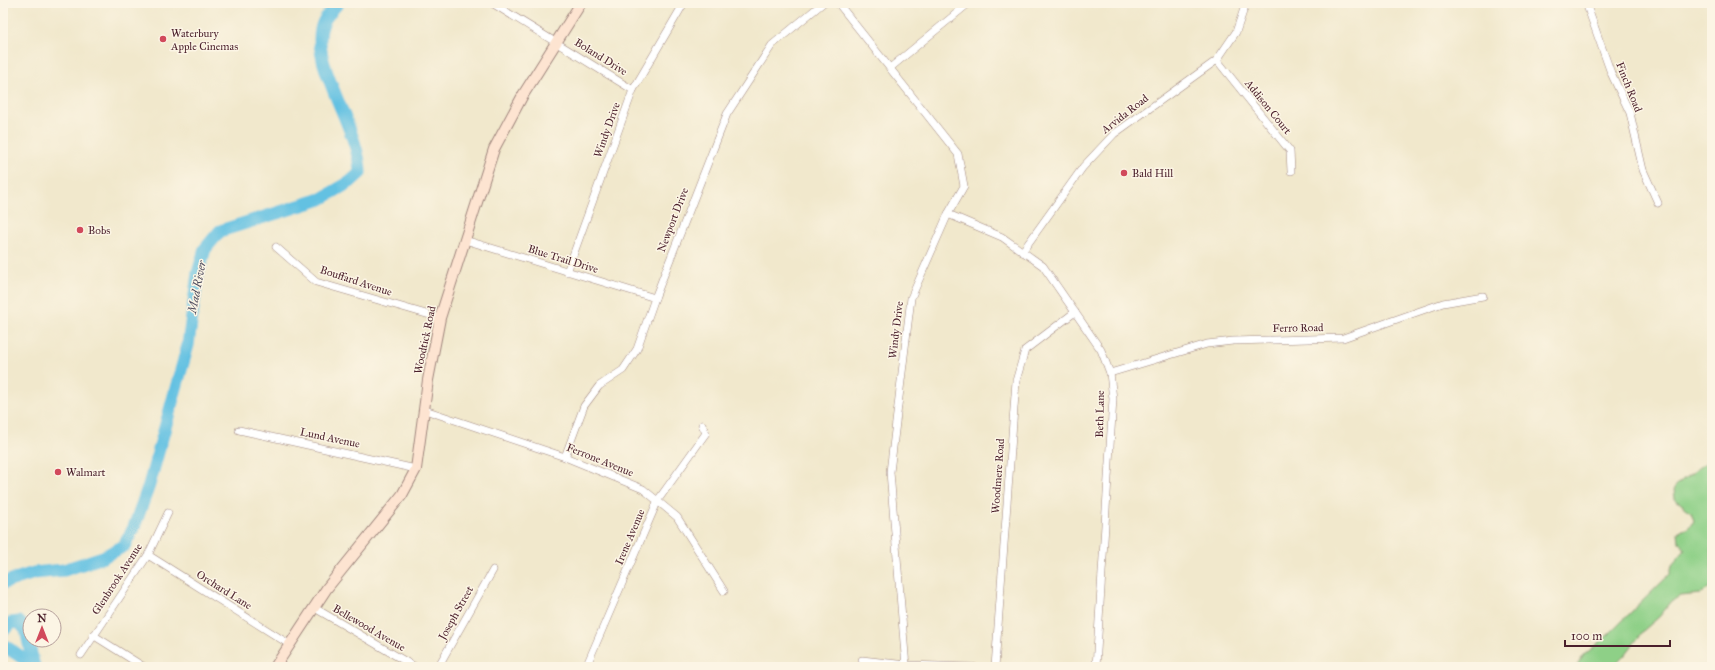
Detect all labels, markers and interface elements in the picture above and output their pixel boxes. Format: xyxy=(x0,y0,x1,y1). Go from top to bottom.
place label: Waterbury Apple Cinemas xyxy=(170,27,238,53)
marker: Waterbury Apple Cinemas xyxy=(158,34,168,44)
street label: Boland Drive xyxy=(572,36,630,79)
street label: Finch Road xyxy=(1613,60,1645,114)
street label: Addison Court xyxy=(1241,76,1294,137)
street label: Arvida Road xyxy=(1098,91,1151,137)
street label: Windy Drive xyxy=(591,100,623,159)
place label: Bald Hill xyxy=(1132,167,1173,180)
marker: Bald Hill xyxy=(1119,168,1129,178)
street label: Newport Drive xyxy=(655,186,691,254)
place label: Bobs xyxy=(88,224,110,237)
marker: Bobs xyxy=(75,225,85,235)
street label: Blue Trail Drive xyxy=(526,242,600,276)
water label: Mad River xyxy=(185,258,209,316)
street label: Bouffard Avenue xyxy=(318,263,394,299)
street label: Windy Drive xyxy=(886,300,906,359)
street label: Woodtick Road xyxy=(411,304,439,375)
street label: Ferro Road xyxy=(1272,321,1324,335)
street label: Beth Lane xyxy=(1093,390,1107,438)
street label: Lund Avenue xyxy=(299,425,362,451)
street label: Woodmere Road xyxy=(989,438,1007,514)
street label: Ferrone Avenue xyxy=(565,441,636,480)
place label: Walmart xyxy=(66,466,106,479)
marker: Walmart xyxy=(53,467,63,477)
street label: Irene Avenue xyxy=(612,507,648,567)
street label: Glenbrook Avenue xyxy=(89,541,145,617)
street label: Orchard Lane xyxy=(194,568,255,612)
street label: Joseph Street xyxy=(435,584,477,644)
street label: Bellewood Avenue xyxy=(330,602,408,654)
north arrow xyxy=(22,608,62,648)
text: N xyxy=(37,612,47,625)
scale bar xyxy=(1565,622,1670,648)
text: 100 m xyxy=(1571,629,1602,643)

